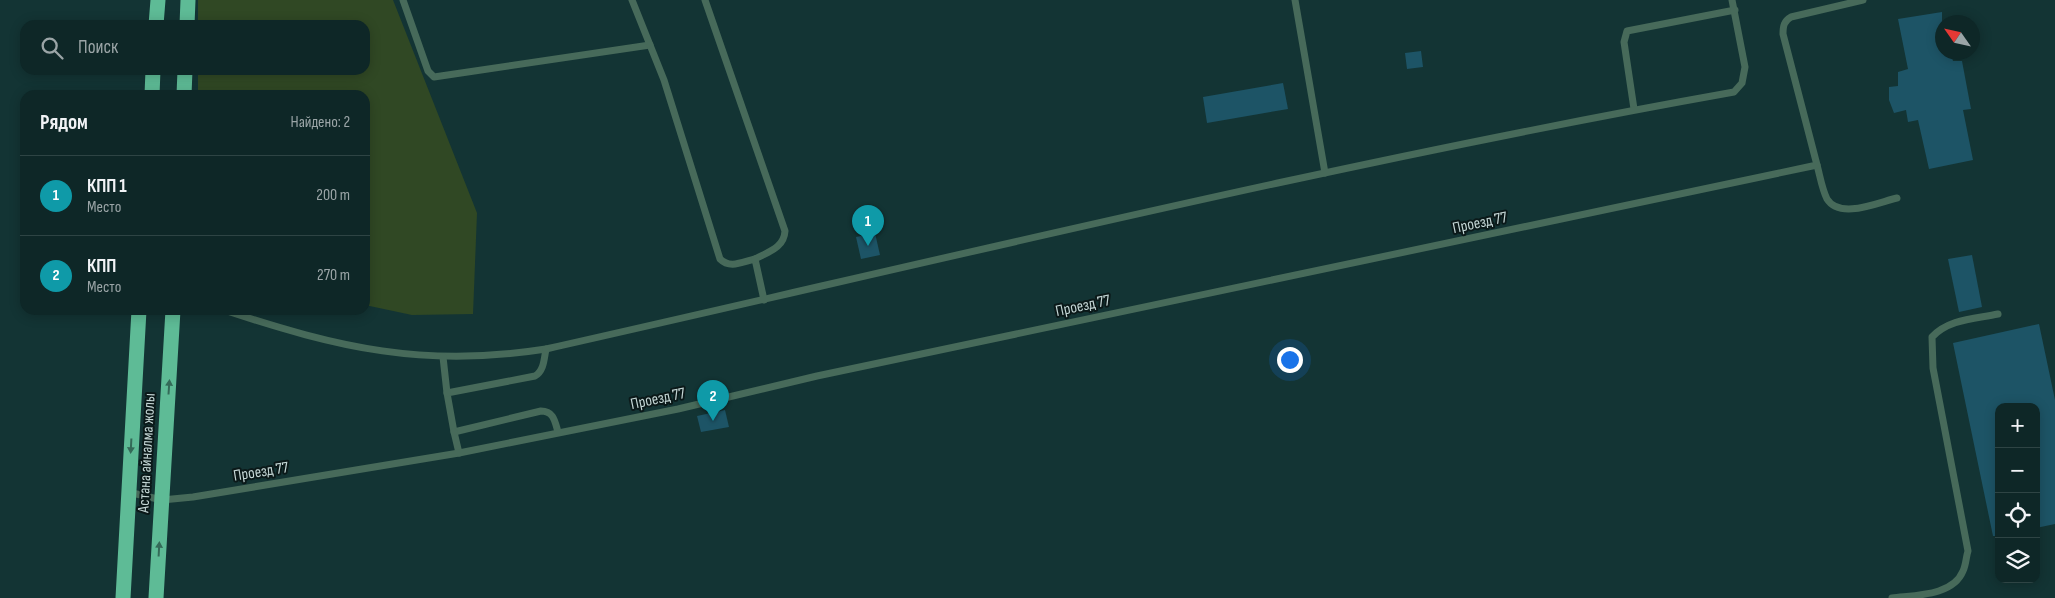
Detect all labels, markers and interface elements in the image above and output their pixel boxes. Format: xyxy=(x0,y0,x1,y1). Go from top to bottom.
north arrow xyxy=(1935,15,1980,60)
search box xyxy=(20,20,370,75)
icon: search xyxy=(38,34,66,62)
text: Поиск xyxy=(78,36,118,59)
text: Рядом xyxy=(40,110,88,135)
text: Найдено: 2 xyxy=(291,113,350,132)
text: КПП 1 xyxy=(87,175,127,198)
text: 1 xyxy=(53,186,59,205)
text: 200 m xyxy=(316,186,350,205)
text: Место xyxy=(87,198,121,217)
pin: 1 xyxy=(852,205,884,246)
street label: Проезд 77 xyxy=(1451,208,1510,238)
text: КПП xyxy=(87,255,116,278)
text: 2 xyxy=(52,266,60,285)
text: 270 m xyxy=(317,266,350,285)
text: Место xyxy=(87,278,121,297)
street label: Проезд 77 xyxy=(1054,291,1113,321)
your location xyxy=(1277,347,1303,373)
one-way arrow xyxy=(165,379,173,395)
pin: 2 xyxy=(697,380,729,421)
street label: Проезд 77 xyxy=(629,384,688,414)
street label: Астана айналма жолы xyxy=(134,393,160,514)
map controls xyxy=(1995,403,2040,583)
button: + xyxy=(1995,403,2040,448)
one-way arrow xyxy=(127,438,135,454)
button: − xyxy=(1995,448,2040,493)
street label: Проезд 77 xyxy=(232,458,290,486)
button: locate xyxy=(1995,493,2040,538)
button: layers xyxy=(1995,538,2040,583)
one-way arrow xyxy=(155,541,163,557)

